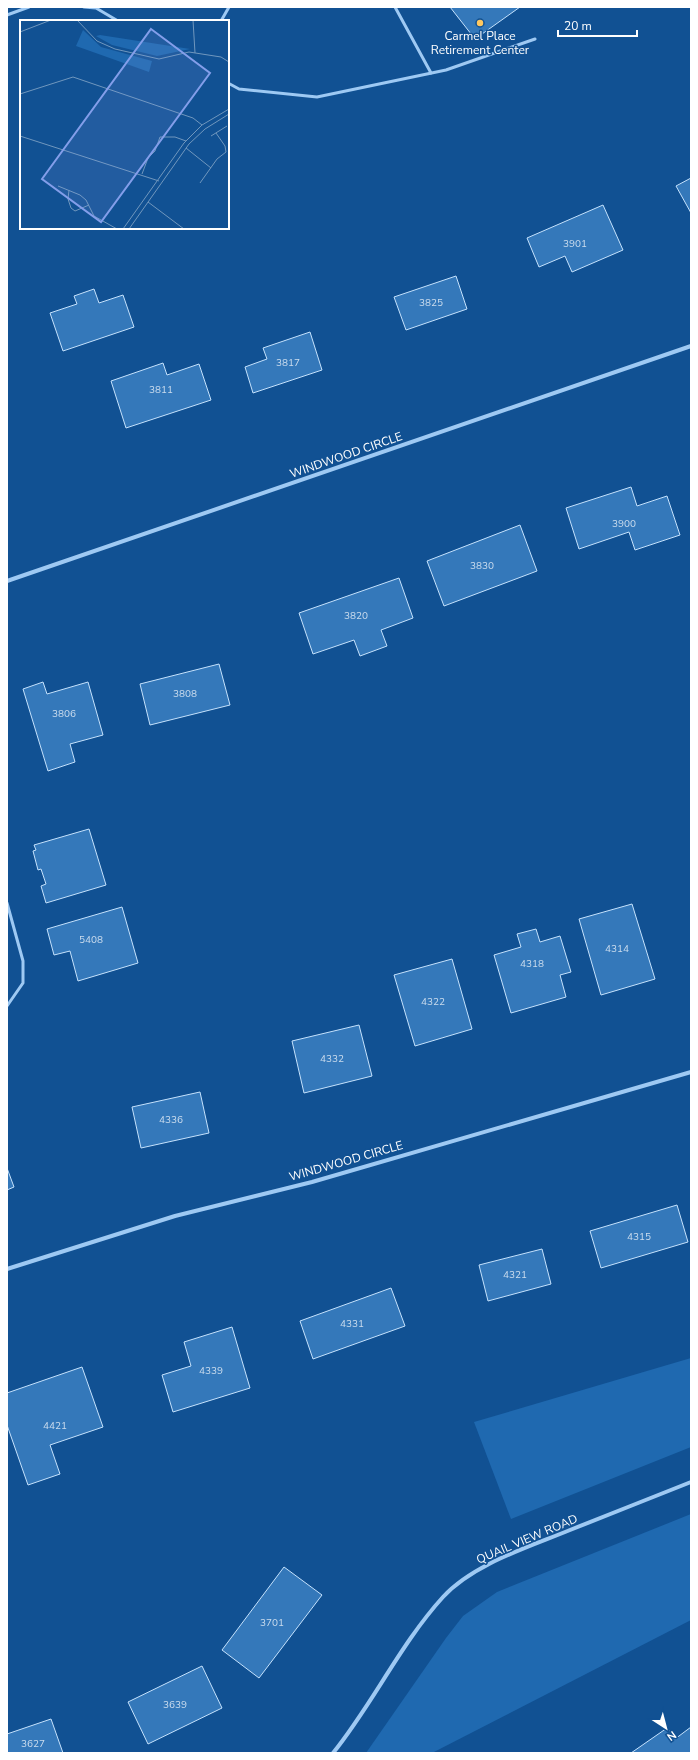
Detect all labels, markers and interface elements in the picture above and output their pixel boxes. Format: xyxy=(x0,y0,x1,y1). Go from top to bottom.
scale bar xyxy=(558,12,637,38)
marker: Carmel Place Retirement Center xyxy=(475,18,485,28)
text: 20 m xyxy=(564,18,592,34)
inset map xyxy=(20,20,229,229)
place label: Carmel Place Retirement Center xyxy=(431,28,530,58)
house number: 3901 xyxy=(563,237,587,251)
house number: 3825 xyxy=(419,296,443,310)
house number: 3817 xyxy=(276,356,300,370)
house number: 3811 xyxy=(149,383,173,397)
street label: WINDWOOD CIRCLE xyxy=(288,428,404,482)
house number: 3900 xyxy=(612,517,636,531)
house number: 3830 xyxy=(470,559,494,573)
house number: 3820 xyxy=(344,609,368,623)
house number: 3808 xyxy=(173,687,197,701)
house number: 3806 xyxy=(52,707,76,721)
house number: 5408 xyxy=(79,933,103,947)
house number: 4314 xyxy=(605,942,629,956)
house number: 4318 xyxy=(520,957,544,971)
house number: 4322 xyxy=(421,995,445,1009)
house number: 4332 xyxy=(320,1052,344,1066)
house number: 4336 xyxy=(159,1113,183,1127)
street label: WINDWOOD CIRCLE xyxy=(287,1137,405,1185)
house number: 4315 xyxy=(627,1230,651,1244)
house number: 4321 xyxy=(503,1268,527,1282)
house number: 4331 xyxy=(340,1317,364,1331)
house number: 4339 xyxy=(199,1364,223,1378)
house number: 4421 xyxy=(43,1419,67,1433)
street label: QUAIL VIEW ROAD xyxy=(474,1510,580,1568)
house number: 3701 xyxy=(260,1616,284,1630)
house number: 3639 xyxy=(163,1698,187,1712)
north arrow xyxy=(646,1708,686,1748)
text: N xyxy=(664,1727,679,1744)
house number: 3627 xyxy=(21,1737,45,1751)

